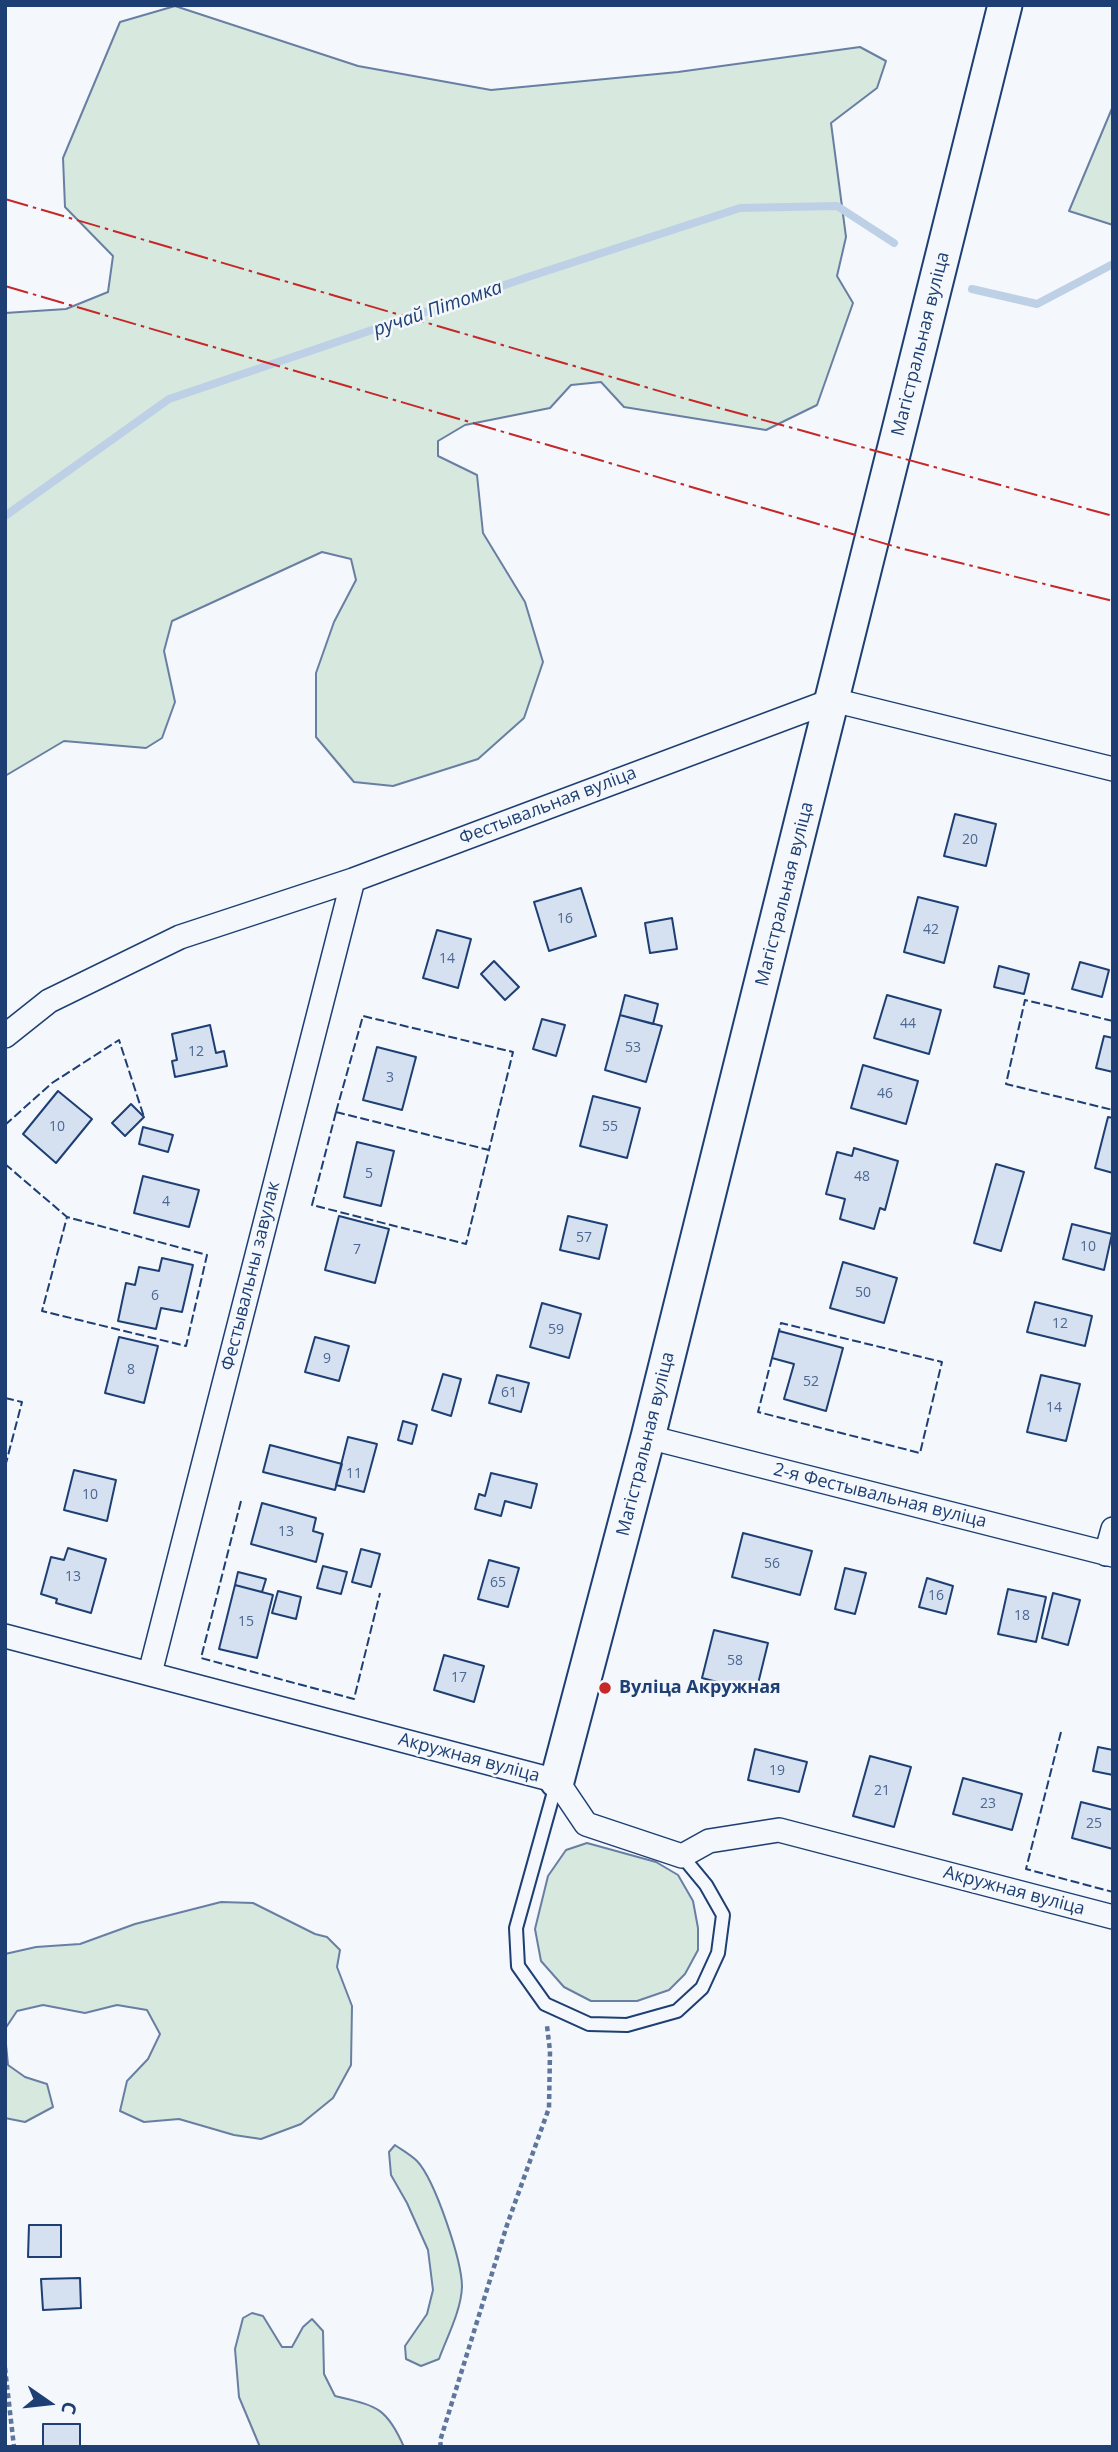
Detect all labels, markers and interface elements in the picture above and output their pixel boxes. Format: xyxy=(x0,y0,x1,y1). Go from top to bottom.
street label: Магістральная вуліца xyxy=(888,250,954,438)
water label: ручай Пітомка xyxy=(371,276,505,342)
street label: Фестывальная вуліца xyxy=(456,762,640,850)
street label: Магістральная вуліца xyxy=(752,800,818,988)
house number: 20 xyxy=(962,832,978,848)
house number: 16 xyxy=(557,911,573,927)
house number: 42 xyxy=(923,922,939,938)
house number: 14 xyxy=(439,951,455,967)
house number: 44 xyxy=(900,1016,916,1032)
house number: 53 xyxy=(625,1040,641,1056)
house number: 12 xyxy=(188,1044,204,1060)
house number: 3 xyxy=(386,1070,394,1086)
house number: 46 xyxy=(877,1086,893,1102)
house number: 10 xyxy=(49,1119,65,1135)
house number: 55 xyxy=(602,1119,618,1135)
house number: 5 xyxy=(365,1166,373,1182)
house number: 48 xyxy=(854,1169,870,1185)
street label: Фестывальны завулак xyxy=(217,1179,285,1373)
house number: 4 xyxy=(162,1194,170,1210)
house number: 57 xyxy=(576,1230,592,1246)
house number: 10 xyxy=(1080,1239,1096,1255)
house number: 7 xyxy=(353,1242,361,1258)
house number: 50 xyxy=(855,1285,871,1301)
house number: 6 xyxy=(151,1288,159,1304)
house number: 12 xyxy=(1052,1316,1068,1332)
house number: 59 xyxy=(548,1322,564,1338)
street label: Магістральная вуліца xyxy=(613,1350,679,1538)
house number: 9 xyxy=(323,1351,331,1367)
house number: 8 xyxy=(127,1362,135,1378)
house number: 52 xyxy=(803,1374,819,1390)
house number: 61 xyxy=(501,1385,517,1401)
house number: 14 xyxy=(1046,1400,1062,1416)
street label: 2-я Фестывальная вуліца xyxy=(771,1459,989,1533)
house number: 11 xyxy=(346,1466,362,1482)
house number: 10 xyxy=(82,1487,98,1503)
house number: 13 xyxy=(278,1524,294,1540)
house number: 56 xyxy=(764,1556,780,1572)
house number: 13 xyxy=(65,1569,81,1585)
house number: 65 xyxy=(490,1575,506,1591)
house number: 16 xyxy=(928,1588,944,1604)
house number: 18 xyxy=(1014,1608,1030,1624)
house number: 15 xyxy=(238,1614,254,1630)
house number: 58 xyxy=(727,1653,743,1669)
house number: 17 xyxy=(451,1670,467,1686)
place label: Вуліца Акружная xyxy=(619,1677,781,1699)
marker: Вуліца Акружная xyxy=(597,1680,613,1696)
street label: Акружная вуліца xyxy=(396,1729,542,1787)
house number: 19 xyxy=(769,1763,785,1779)
house number: 21 xyxy=(874,1783,890,1799)
house number: 23 xyxy=(980,1796,996,1812)
house number: 25 xyxy=(1086,1816,1102,1832)
street label: Акружная вуліца xyxy=(941,1862,1087,1920)
north arrow xyxy=(14,2368,84,2438)
text: С xyxy=(55,2399,83,2417)

